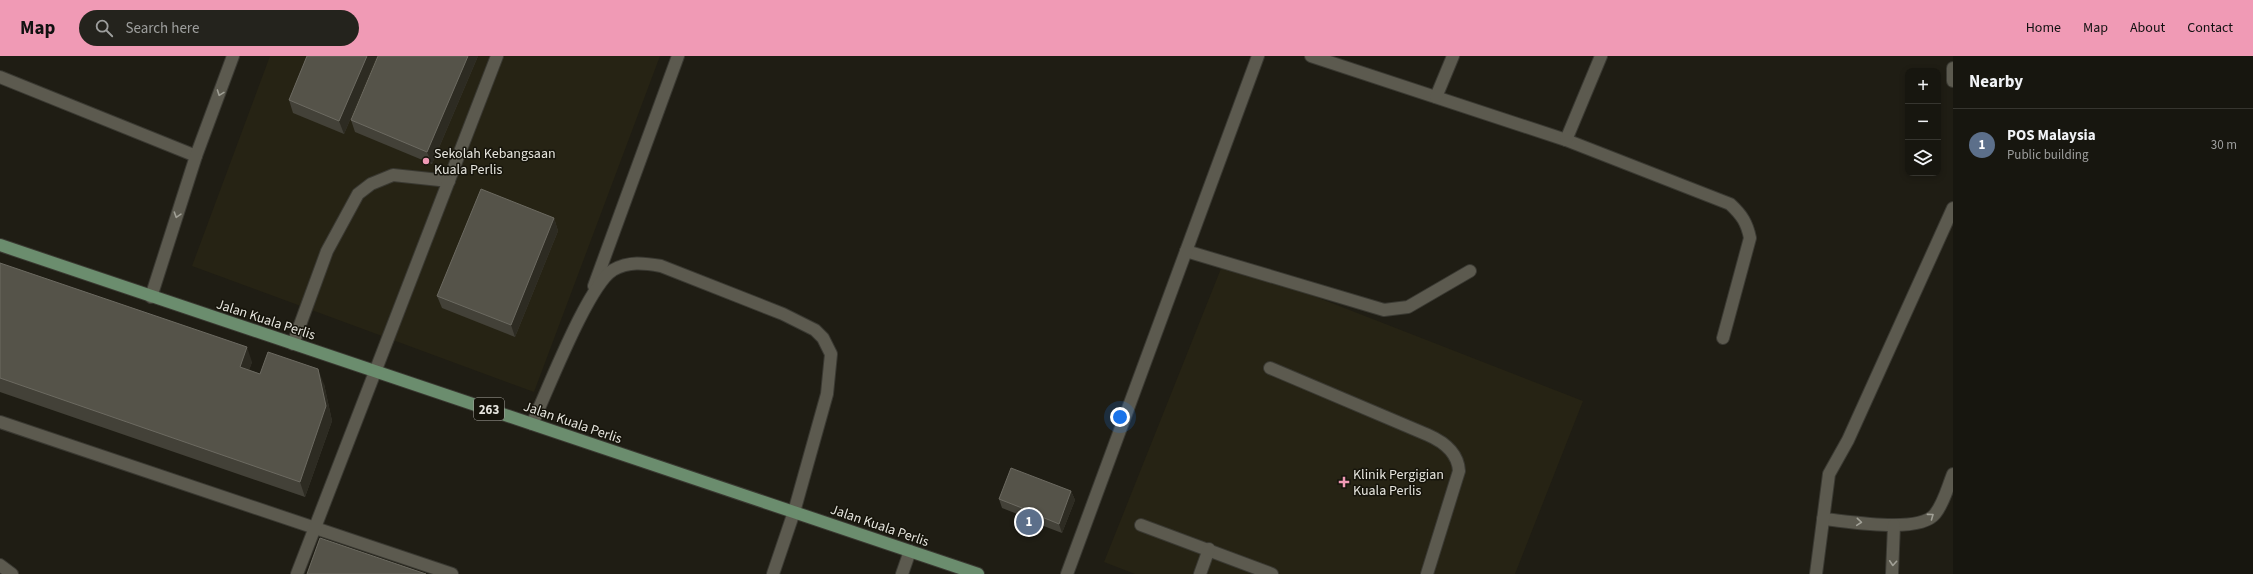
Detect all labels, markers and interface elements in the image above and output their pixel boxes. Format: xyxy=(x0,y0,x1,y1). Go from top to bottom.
search box xyxy=(79,10,359,46)
text: Map xyxy=(20,15,55,42)
icon: search xyxy=(93,17,115,39)
text: Search here xyxy=(125,18,199,39)
text: Home xyxy=(2026,18,2061,38)
text: Map xyxy=(2083,18,2108,38)
text: About xyxy=(2130,18,2165,38)
text: Contact xyxy=(2187,18,2233,38)
map controls xyxy=(1905,68,1941,176)
button: + xyxy=(1905,68,1941,104)
text: Nearby xyxy=(1969,70,2023,94)
one-way arrow xyxy=(216,89,224,96)
button: − xyxy=(1905,104,1941,140)
text: POS Malaysia xyxy=(2007,125,2096,146)
text: 1 xyxy=(1979,136,1985,154)
text: 30 m xyxy=(2211,136,2237,154)
button: layers xyxy=(1905,140,1941,176)
place label: Sekolah Kebangsaan Kuala Perlis xyxy=(434,144,556,180)
text: Public building xyxy=(2007,146,2089,164)
marker: Sekolah Kebangsaan Kuala Perlis xyxy=(421,156,431,166)
one-way arrow xyxy=(173,212,182,219)
street label: Jalan Kuala Perlis xyxy=(214,295,318,345)
street label: Jalan Kuala Perlis xyxy=(521,397,625,449)
road number: 263 xyxy=(474,398,504,420)
your location xyxy=(1110,407,1130,427)
place label: Klinik Pergigian Kuala Perlis xyxy=(1353,465,1444,501)
marker: Klinik Pergigian Kuala Perlis xyxy=(1338,476,1350,488)
street label: Jalan Kuala Perlis xyxy=(828,500,932,552)
pin: 1 xyxy=(1016,507,1042,537)
one-way arrow xyxy=(1926,514,1933,521)
one-way arrow xyxy=(1856,517,1862,526)
one-way arrow xyxy=(1888,560,1897,566)

